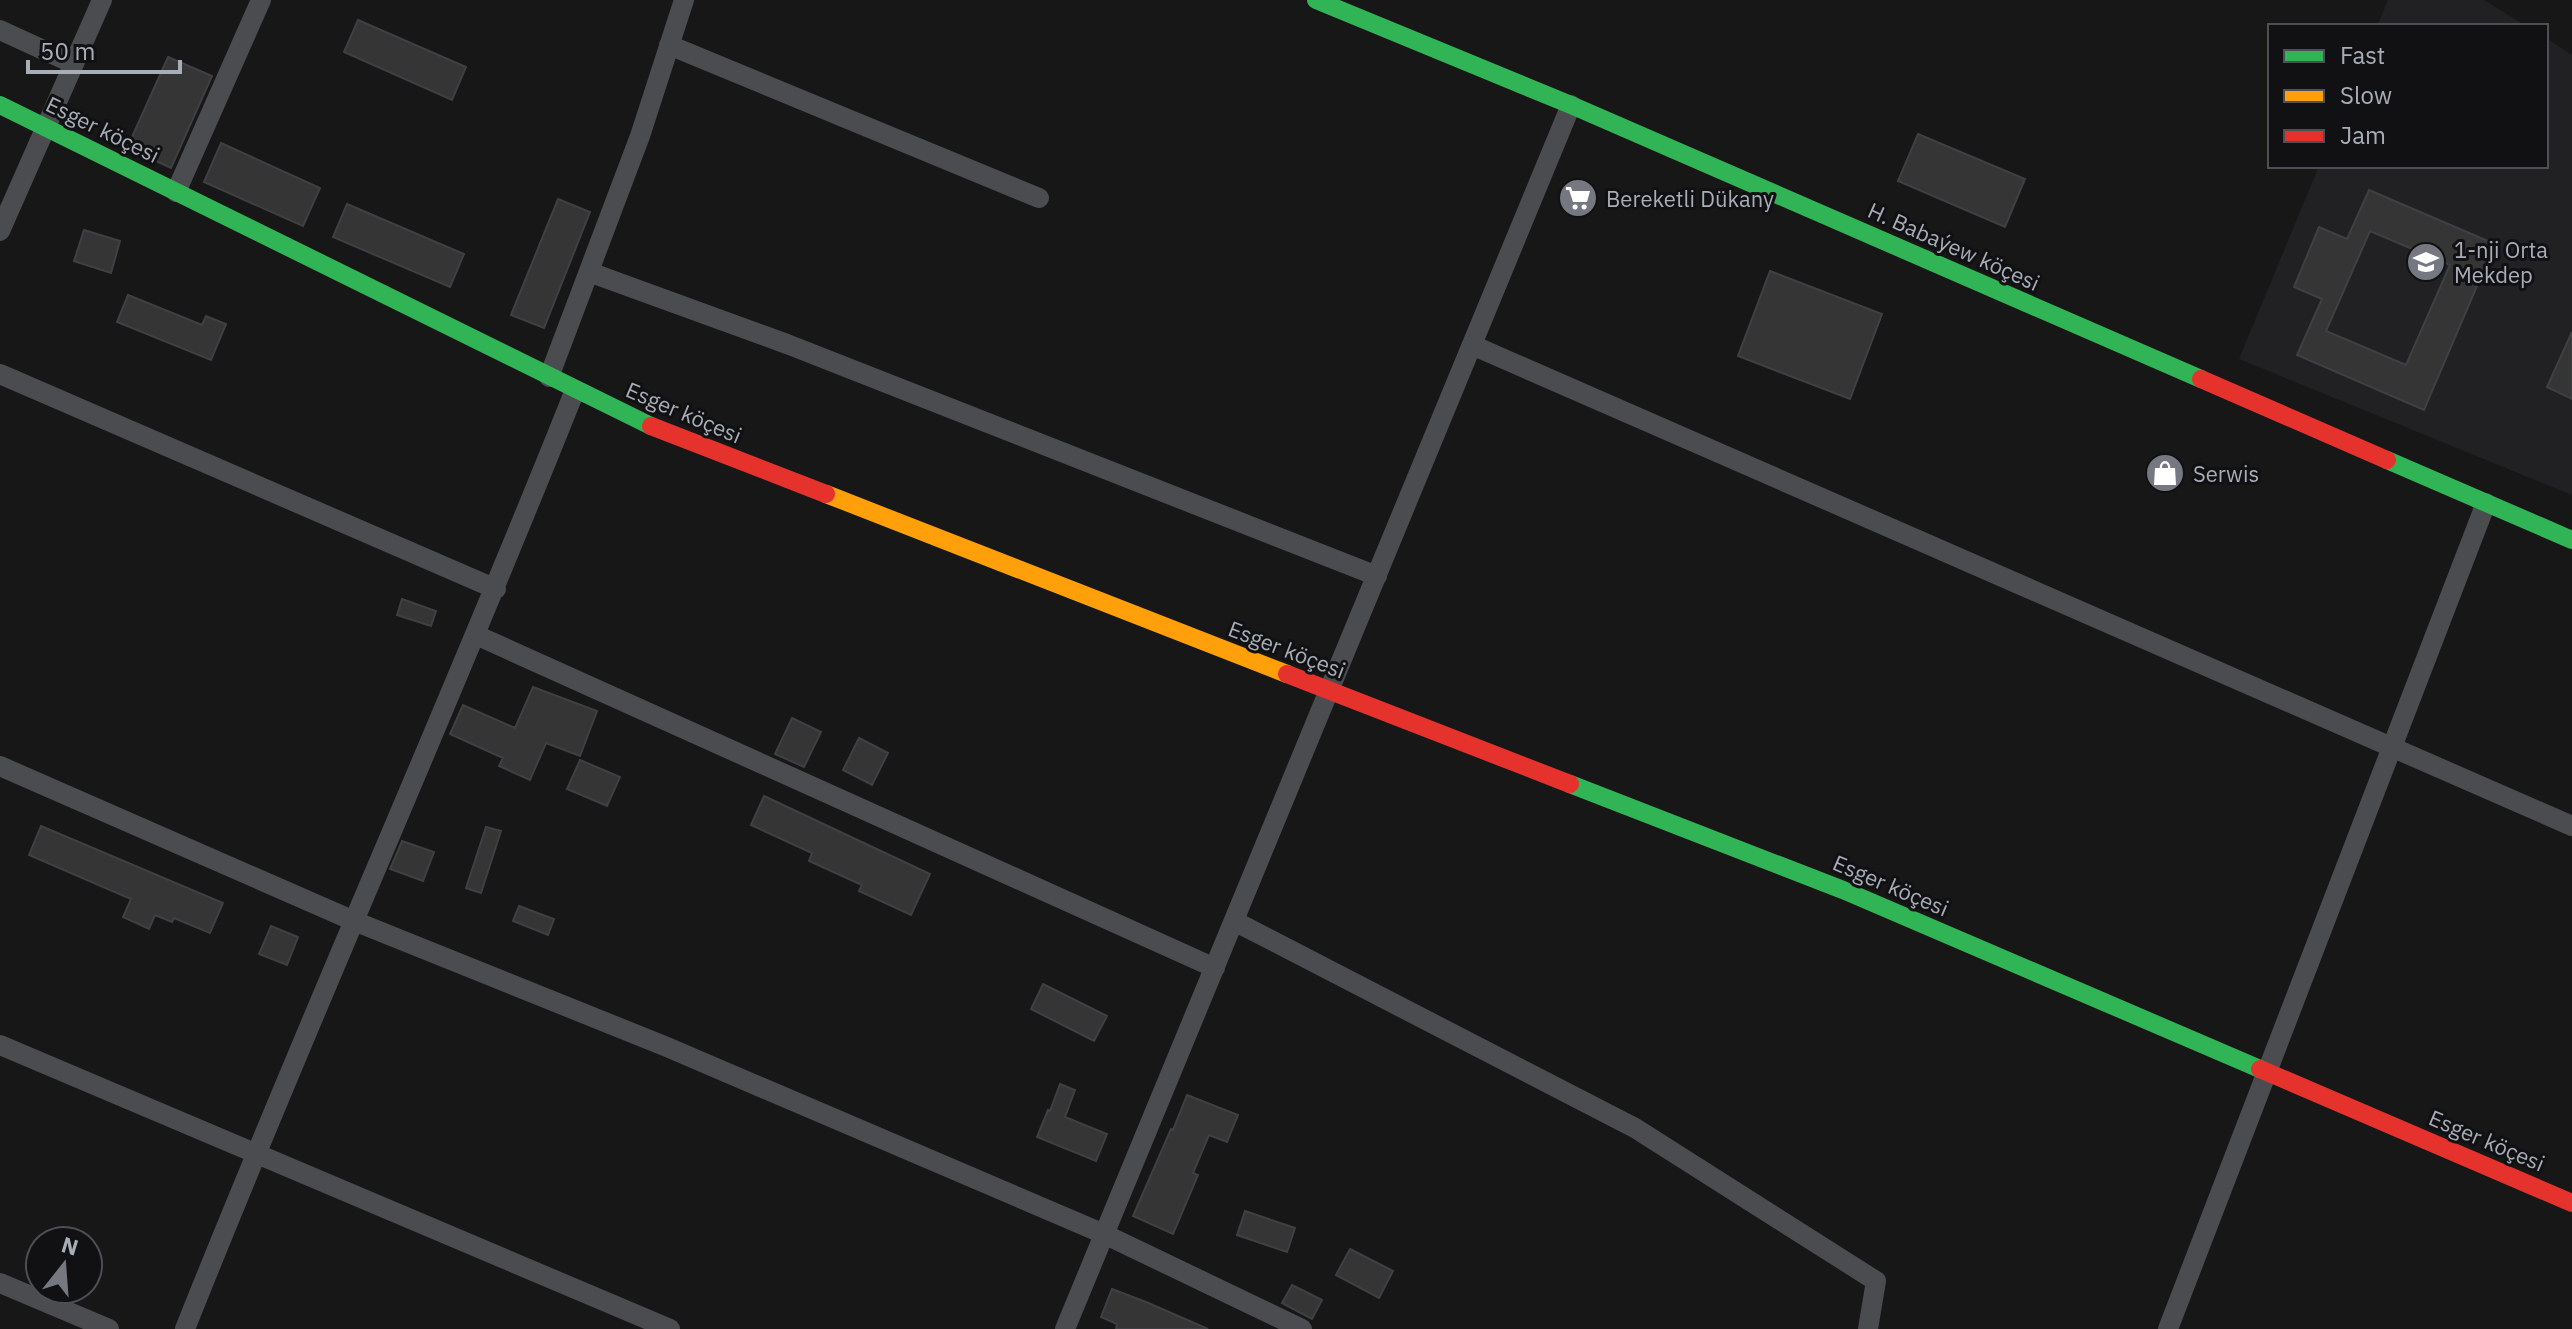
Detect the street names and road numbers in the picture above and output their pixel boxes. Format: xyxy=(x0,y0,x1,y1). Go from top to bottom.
street label: Esger köçesi xyxy=(41,89,165,169)
street label: H. Babaýew köçesi xyxy=(1864,195,2044,297)
street label: Esger köçesi xyxy=(622,375,746,449)
street label: Esger köçesi xyxy=(1224,613,1350,685)
street label: Esger köçesi xyxy=(1829,848,1953,922)
street label: Esger köçesi xyxy=(2425,1103,2549,1177)

